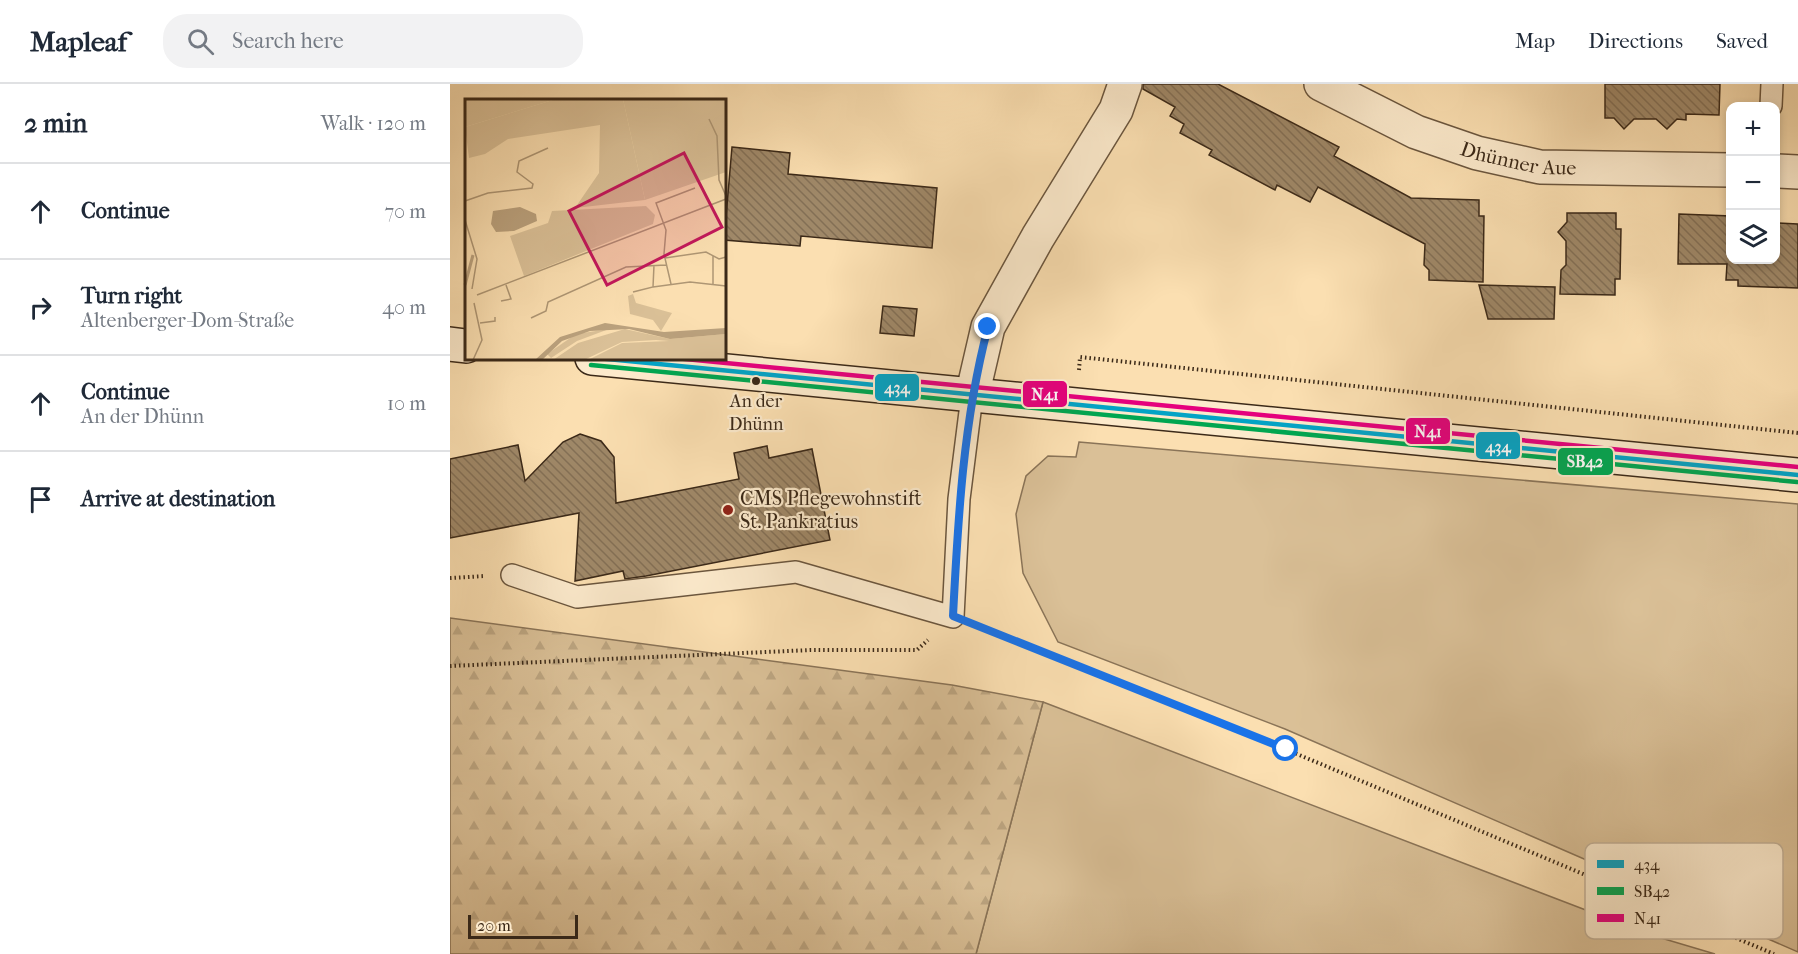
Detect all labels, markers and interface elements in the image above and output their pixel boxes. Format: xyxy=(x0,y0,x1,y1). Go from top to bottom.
search box xyxy=(163,14,583,68)
text: Mapleaf xyxy=(30,25,127,58)
icon: search xyxy=(184,25,217,58)
text: Search here xyxy=(232,28,344,54)
text: Map xyxy=(1515,29,1555,53)
text: Directions xyxy=(1588,29,1683,53)
text: Saved xyxy=(1716,29,1768,53)
inset map xyxy=(465,99,726,360)
map controls xyxy=(1726,102,1780,264)
button: + xyxy=(1726,102,1780,156)
text: 2 min xyxy=(24,108,87,139)
text: Walk · 120 m xyxy=(321,112,426,135)
street label: Dhünner Aue xyxy=(1457,137,1576,180)
button: − xyxy=(1726,156,1780,210)
icon: ahead xyxy=(24,195,57,228)
text: Continue xyxy=(81,198,170,224)
text: 70 m xyxy=(384,200,426,223)
button: layers xyxy=(1726,210,1780,264)
text: Turn right xyxy=(81,283,182,309)
icon: right xyxy=(24,291,57,324)
text: 40 m xyxy=(382,296,426,319)
text: Altenberger-Dom-Straße xyxy=(81,309,294,332)
route end xyxy=(974,313,1000,339)
line badge: 434 xyxy=(874,373,920,402)
marker: An der Dhünn xyxy=(750,375,762,387)
text: 434 xyxy=(883,378,911,398)
text: Continue xyxy=(81,379,170,405)
line badge: N41 xyxy=(1022,380,1068,408)
text: N41 xyxy=(1031,385,1059,405)
icon: ahead xyxy=(24,387,57,420)
place label: An der Dhünn xyxy=(729,391,784,435)
text: 10 m xyxy=(387,392,426,415)
text: An der Dhünn xyxy=(81,405,204,428)
line badge: N41 xyxy=(1405,417,1451,445)
text: N41 xyxy=(1414,422,1442,442)
line badge: 434 xyxy=(1475,431,1521,460)
text: 434 xyxy=(1484,437,1512,457)
line badge: SB42 xyxy=(1557,447,1614,476)
text: SB42 xyxy=(1567,452,1603,472)
icon: arrive xyxy=(24,483,57,516)
text: Arrive at destination xyxy=(81,486,275,512)
place label: CMS Pflegewohnstift St. Pankratius xyxy=(740,487,922,533)
marker: CMS Pflegewohnstift St. Pankratius xyxy=(721,503,735,517)
route start xyxy=(1272,735,1298,761)
legend xyxy=(1585,843,1783,939)
text: 434 xyxy=(1634,855,1660,874)
text: SB42 xyxy=(1634,882,1670,901)
text: N41 xyxy=(1634,909,1661,928)
scale bar xyxy=(468,912,578,940)
text: 20 m xyxy=(477,916,511,935)

